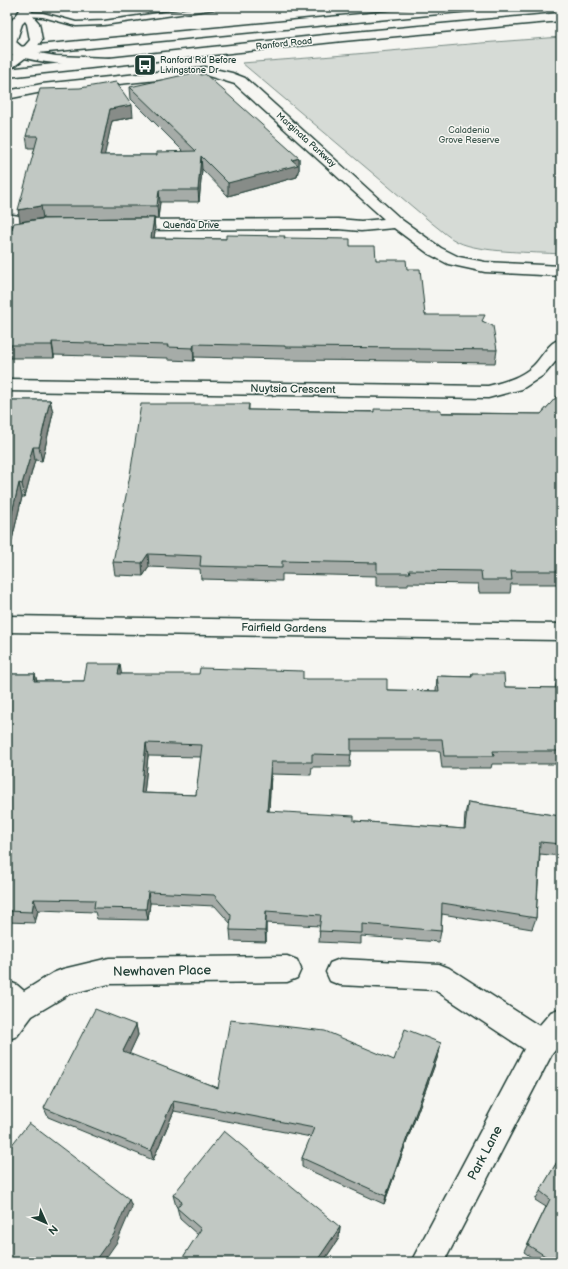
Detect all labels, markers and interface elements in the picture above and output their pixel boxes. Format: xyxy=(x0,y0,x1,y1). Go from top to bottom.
street label: Ranford Road xyxy=(255,36,313,52)
bus stop icon: Ranford Rd Before Livingstone Dr xyxy=(132,52,158,78)
place label: Ranford Rd Before Livingstone Dr xyxy=(160,55,237,76)
street label: Marginata Parkway xyxy=(274,110,339,170)
park label: Caladenia Grove Reserve xyxy=(438,125,500,146)
street label: Quenda Drive xyxy=(163,220,220,231)
street label: Nuytsia Crescent xyxy=(250,382,336,396)
street label: Fairfield Gardens xyxy=(241,621,327,635)
street label: Newhaven Place xyxy=(113,962,212,980)
street label: Park Lane xyxy=(464,1123,506,1183)
north arrow xyxy=(26,1203,66,1243)
text: N xyxy=(45,1222,60,1237)

